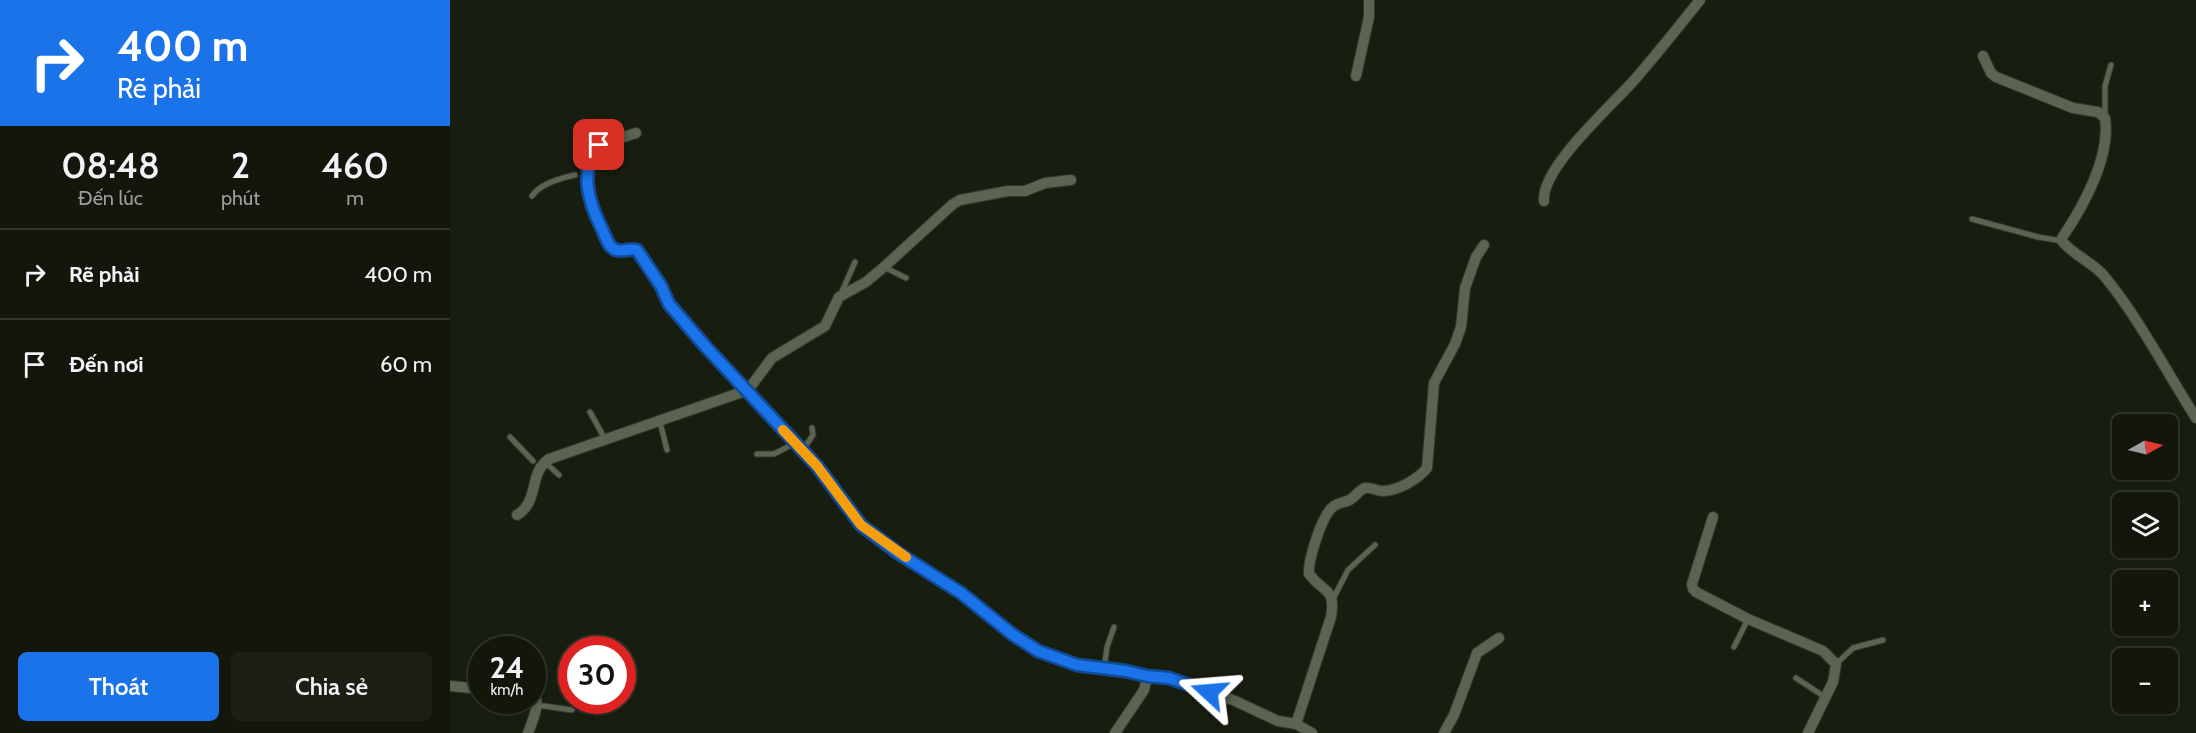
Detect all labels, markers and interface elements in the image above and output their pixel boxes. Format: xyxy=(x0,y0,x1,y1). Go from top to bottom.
text: 400 m xyxy=(117,20,248,72)
icon: right xyxy=(18,24,96,102)
text: Rẽ phải xyxy=(117,72,201,105)
pin xyxy=(573,119,624,170)
icon: arrive xyxy=(582,128,615,161)
text: 08:48 xyxy=(61,143,160,187)
text: 2 xyxy=(231,143,250,187)
text: 460 xyxy=(321,143,389,187)
text: Đến lúc xyxy=(78,186,143,210)
text: phút xyxy=(221,186,260,210)
text: m xyxy=(346,186,364,210)
icon: right xyxy=(18,258,51,291)
text: Rẽ phải xyxy=(69,261,140,288)
text: 400 m xyxy=(364,261,432,288)
icon: arrive xyxy=(18,348,51,381)
text: Đến nơi xyxy=(69,351,143,378)
text: 60 m xyxy=(380,351,432,378)
north arrow xyxy=(2112,414,2178,480)
map controls xyxy=(2112,414,2178,714)
button: layers xyxy=(2112,492,2178,558)
button: + xyxy=(2112,570,2178,636)
speed limit sign: 30 xyxy=(558,636,636,714)
button: − xyxy=(2112,648,2178,714)
text: 24 xyxy=(490,649,524,686)
button: Thoát xyxy=(18,652,219,721)
button: Chia sẻ xyxy=(231,652,432,721)
position arrow xyxy=(1177,660,1241,724)
text: km/h xyxy=(491,681,523,699)

